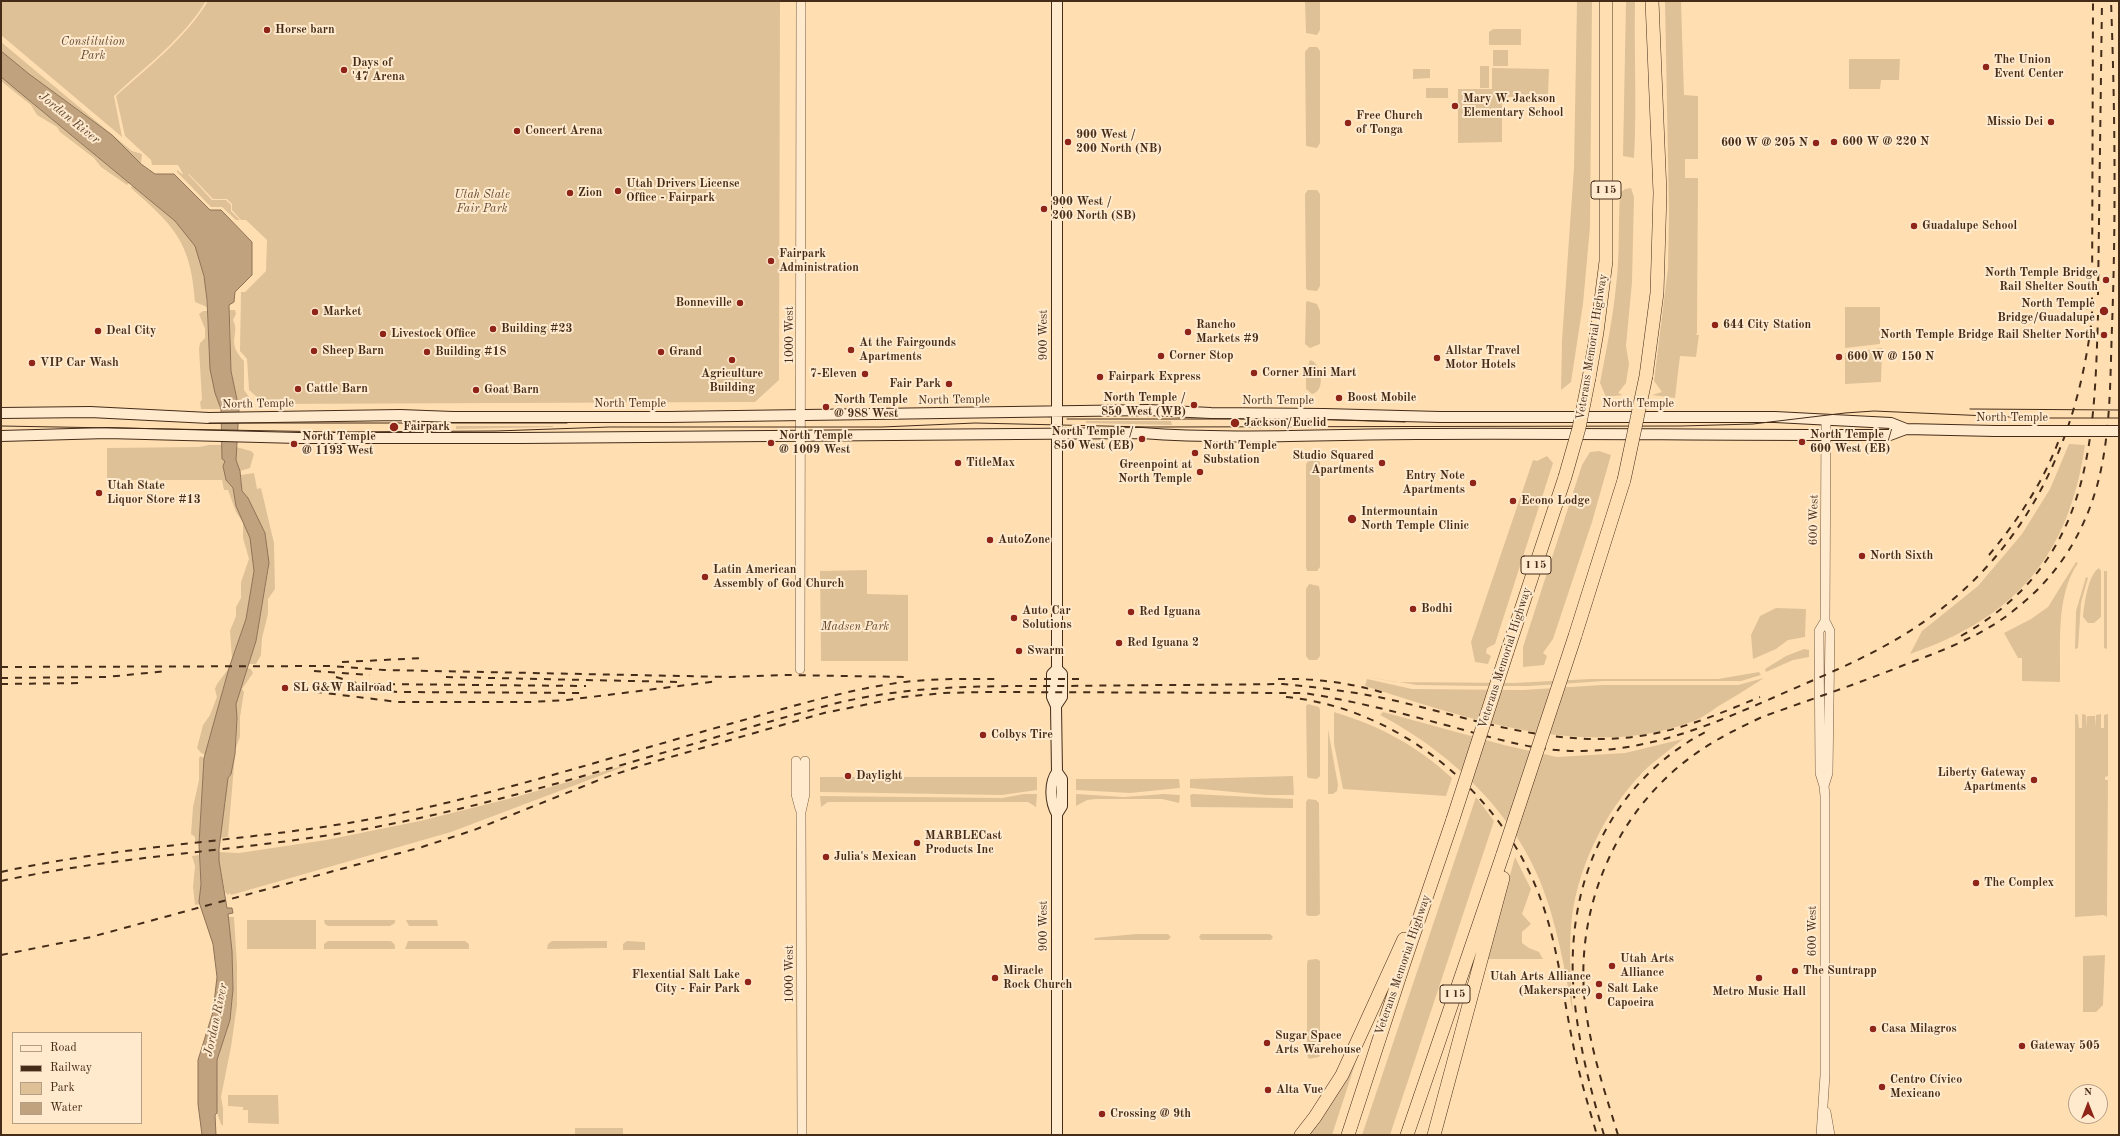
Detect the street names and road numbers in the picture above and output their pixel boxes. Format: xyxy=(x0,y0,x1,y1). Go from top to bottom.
road number: I 15 xyxy=(1591,181,1621,199)
street label: Veterans Memorial Highway xyxy=(1573,273,1611,421)
street label: 1000 West xyxy=(783,306,797,364)
street label: 900 West xyxy=(1037,310,1051,360)
street label: North Temple xyxy=(918,392,990,408)
street label: North Temple xyxy=(1242,394,1314,408)
street label: North Temple xyxy=(222,396,294,412)
street label: North Temple xyxy=(594,397,666,411)
street label: North Temple xyxy=(1602,397,1674,411)
street label: North Temple xyxy=(1976,411,2048,425)
street label: 600 West xyxy=(1806,494,1822,546)
road number: I 15 xyxy=(1521,556,1551,574)
street label: Veterans Memorial Highway xyxy=(1475,586,1535,730)
street label: Veterans Memorial Highway xyxy=(1372,893,1434,1037)
street label: 900 West xyxy=(1037,901,1051,951)
street label: 600 West xyxy=(1806,906,1820,956)
street label: 1000 West xyxy=(783,945,797,1003)
road number: I 15 xyxy=(1440,985,1470,1003)

